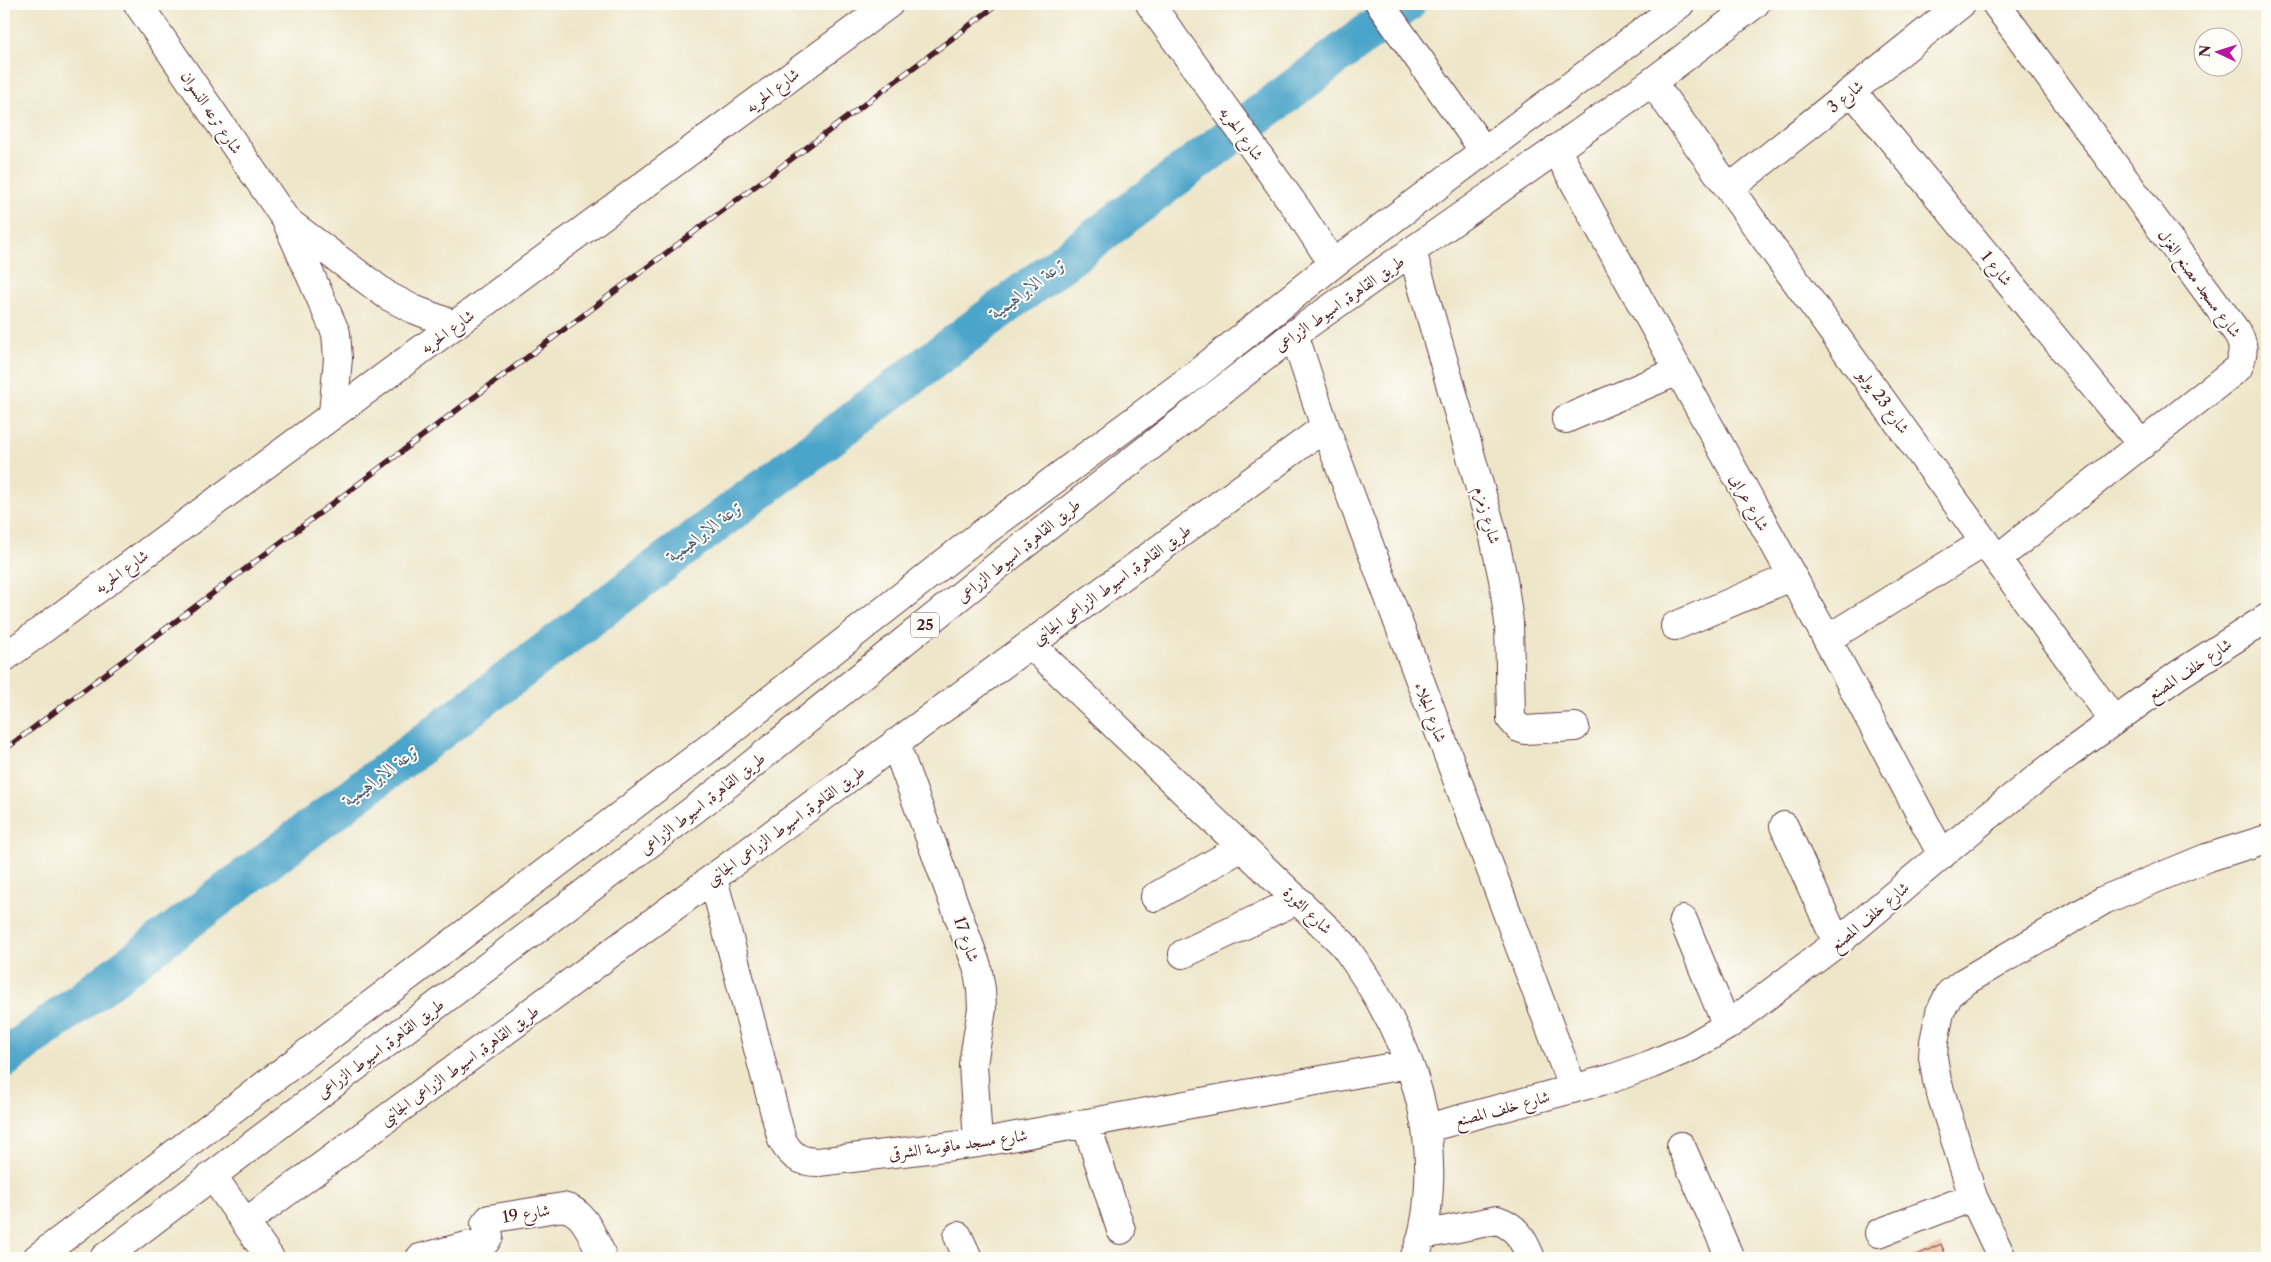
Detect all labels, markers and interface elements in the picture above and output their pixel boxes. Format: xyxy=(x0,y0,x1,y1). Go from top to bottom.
north arrow xyxy=(2194,28,2244,78)
text: N xyxy=(2196,44,2214,58)
street label: شارع الحريه xyxy=(741,63,805,120)
street label: شارع ترعه النسوان xyxy=(174,67,247,160)
street label: شارع 3 xyxy=(1823,75,1870,120)
street label: شارع الحريه xyxy=(1212,102,1268,166)
street label: شارع مسجد مصنع الغزل xyxy=(2149,225,2246,345)
street label: شارع 1 xyxy=(1974,247,2017,292)
street label: طريق القاهرة, اسيوط الزراعى xyxy=(1270,251,1408,356)
water label: ترعة الابراهيمية xyxy=(984,252,1070,325)
street label: شارع الحريه xyxy=(416,305,480,361)
street label: شارع 23 يوليو xyxy=(1849,363,1914,440)
street label: شارع عرابى xyxy=(1723,470,1774,536)
street label: شارع زمزم xyxy=(1466,484,1505,547)
street label: طريق القاهرة, اسيوط الزراعى xyxy=(952,494,1085,607)
water label: ترعة الابراهيمية xyxy=(661,495,747,568)
street label: طريق القاهرة, اسيوط الزراعى الجانبى xyxy=(1028,520,1196,651)
street label: شارع الحريه xyxy=(90,545,154,601)
road number: 25 xyxy=(911,612,939,638)
street label: شارع خلف المصنع xyxy=(2143,633,2238,710)
street label: شارع الجلاء xyxy=(1407,679,1452,746)
water label: ترعة الابراهيمية xyxy=(337,739,423,812)
street label: طريق القاهرة, اسيوط الزراعى xyxy=(635,748,769,859)
street label: طريق القاهرة, اسيوط الزراعى الجانبى xyxy=(702,761,870,892)
street label: شارع خلف المصنع xyxy=(1825,877,1917,960)
street label: شارع الثورة xyxy=(1277,882,1337,941)
street label: شارع 17 xyxy=(946,914,984,966)
street label: طريق القاهرة, اسيوط الزراعى xyxy=(312,994,448,1103)
street label: طريق القاهرة, اسيوط الزراعى الجانبى xyxy=(376,1001,544,1132)
street label: شارع خلف المصنع xyxy=(1452,1086,1553,1136)
street label: شارع مسجد ماقوسة الشرقى xyxy=(887,1124,1029,1168)
street label: شارع 19 xyxy=(501,1199,552,1231)

